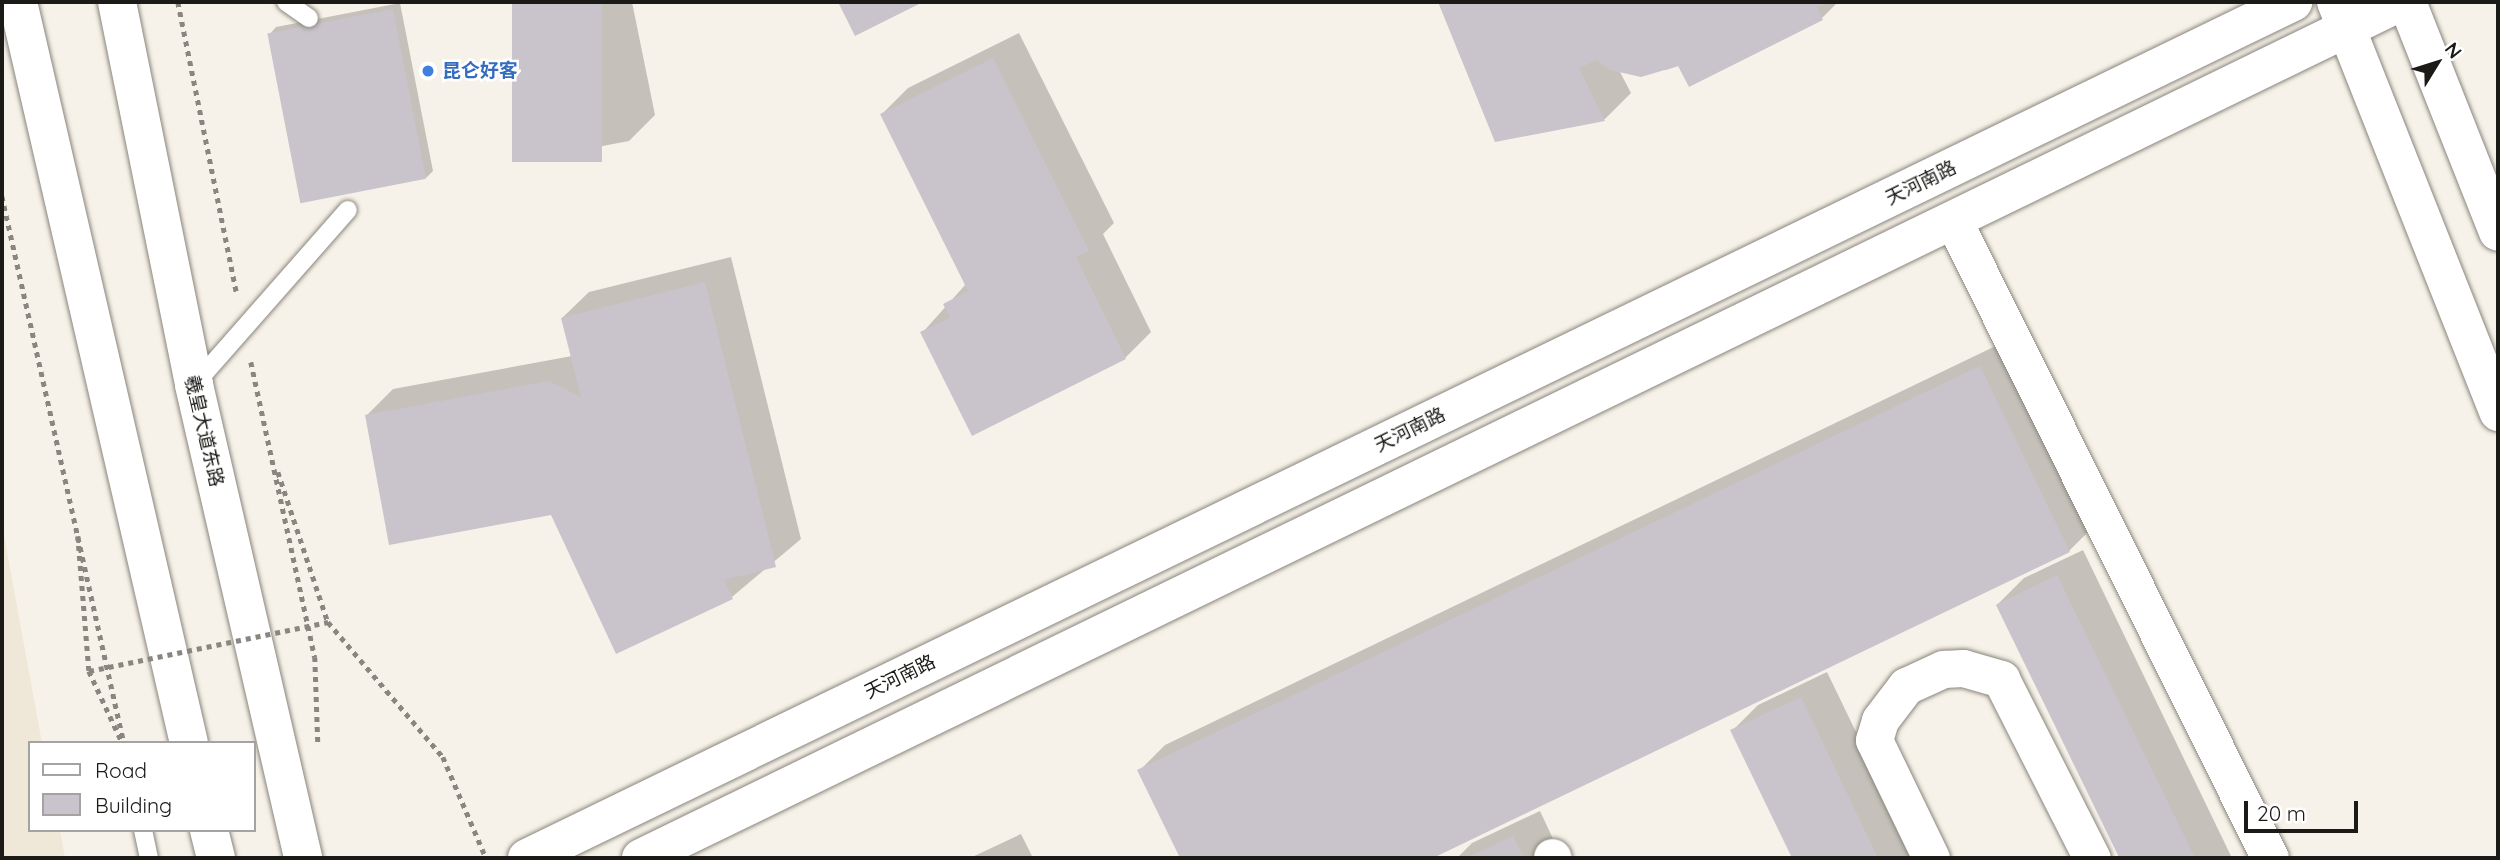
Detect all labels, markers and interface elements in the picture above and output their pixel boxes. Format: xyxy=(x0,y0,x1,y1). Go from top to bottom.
north arrow xyxy=(2402,28,2472,98)
text: N xyxy=(2440,37,2467,63)
place label: 昆仑好客 xyxy=(442,60,518,82)
marker: 昆仑好客 xyxy=(420,63,436,79)
street label: 天河南路 xyxy=(1882,156,1960,210)
street label: 羲皇大道东路 xyxy=(180,373,228,489)
street label: 天河南路 xyxy=(1371,403,1449,457)
street label: 天河南路 xyxy=(861,650,939,704)
legend xyxy=(28,741,256,832)
text: Road xyxy=(95,757,147,783)
scale bar xyxy=(2248,786,2362,830)
text: Building xyxy=(95,792,172,818)
text: 20 m xyxy=(2257,800,2306,826)

